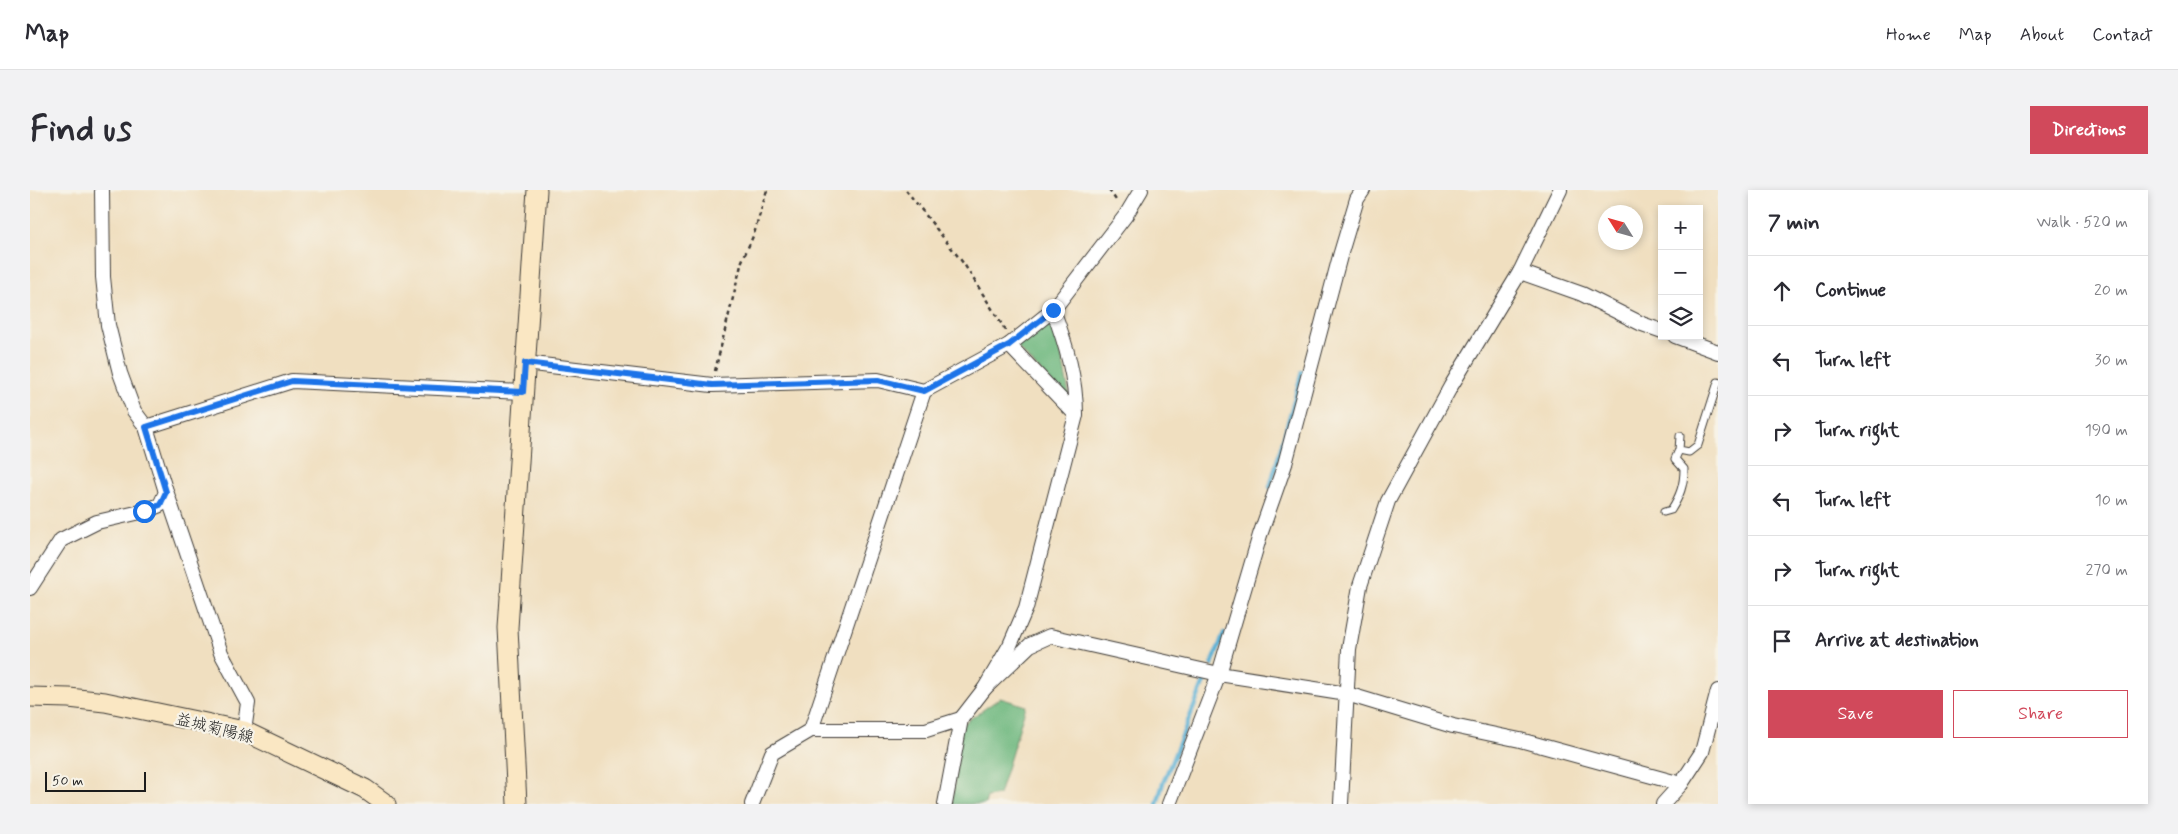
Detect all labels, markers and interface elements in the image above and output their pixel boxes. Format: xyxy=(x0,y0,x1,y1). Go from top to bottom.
text: Map xyxy=(25,19,69,50)
text: Home xyxy=(1886,23,1931,47)
text: Map xyxy=(1959,23,1992,47)
text: About xyxy=(2020,23,2064,47)
text: Contact xyxy=(2092,23,2153,47)
button: Directions xyxy=(2030,106,2148,154)
text: Find us xyxy=(30,107,132,153)
north arrow xyxy=(1598,205,1643,250)
map controls xyxy=(1658,205,1703,340)
button: + xyxy=(1658,205,1703,250)
text: 7 min xyxy=(1768,209,1820,237)
text: Walk · 520 m xyxy=(2036,212,2128,233)
button: − xyxy=(1658,250,1703,295)
icon: ahead xyxy=(1768,277,1796,305)
text: Continue xyxy=(1815,278,1886,303)
text: 20 m xyxy=(2094,280,2128,301)
button: layers xyxy=(1658,295,1703,340)
route end xyxy=(1042,299,1065,322)
icon: left xyxy=(1768,347,1796,375)
text: Turn left xyxy=(1815,348,1891,373)
text: 30 m xyxy=(2095,350,2128,371)
icon: right xyxy=(1768,417,1796,445)
text: Turn right xyxy=(1815,418,1899,443)
text: 190 m xyxy=(2085,420,2128,441)
icon: left xyxy=(1768,487,1796,515)
text: Turn left xyxy=(1815,488,1891,513)
text: 10 m xyxy=(2095,490,2128,511)
route start xyxy=(133,500,156,523)
icon: right xyxy=(1768,557,1796,585)
text: Turn right xyxy=(1815,558,1899,583)
text: 270 m xyxy=(2085,560,2128,581)
icon: arrive xyxy=(1768,627,1796,655)
text: Arrive at destination xyxy=(1815,628,1979,653)
button: Save xyxy=(1768,690,1943,738)
button: Share xyxy=(1953,690,2128,738)
street label: 益城菊陽線 xyxy=(173,709,256,748)
scale bar xyxy=(45,769,146,792)
text: 50 m xyxy=(52,772,83,790)

